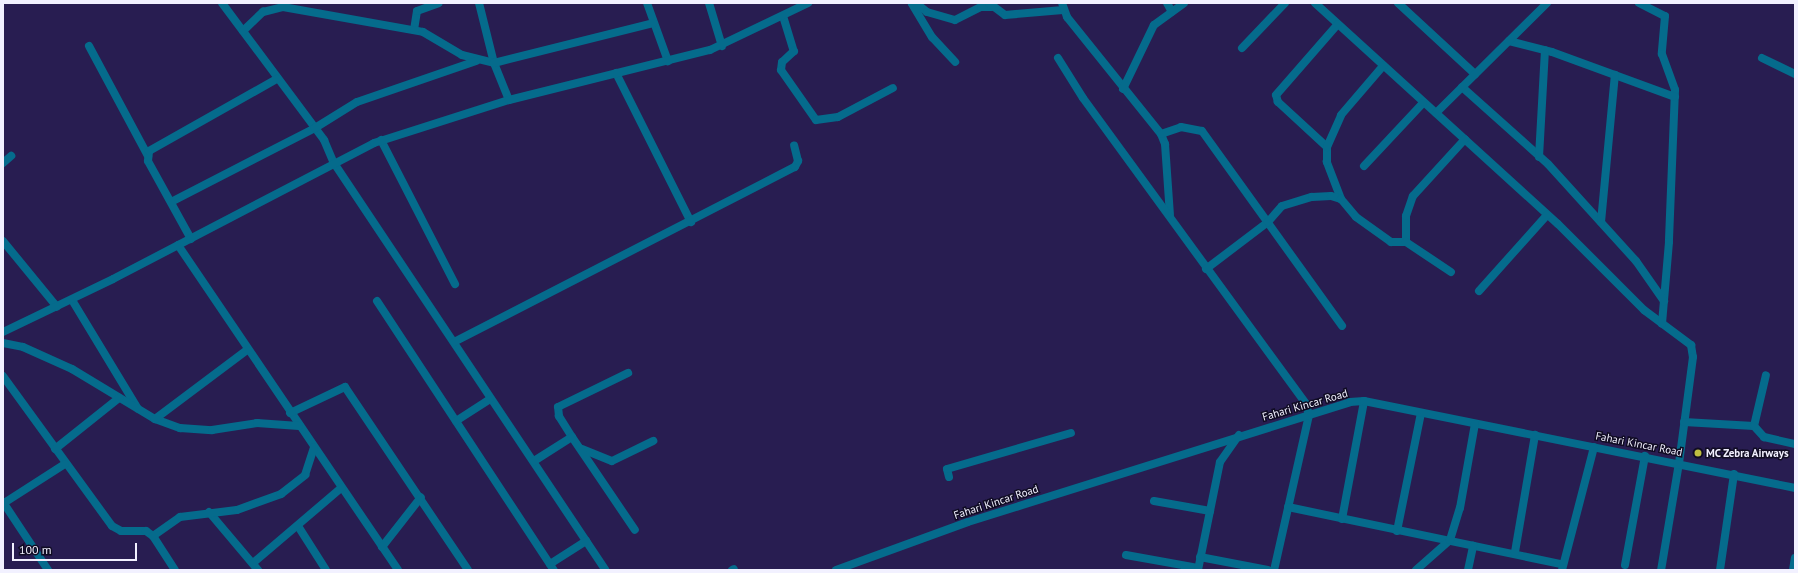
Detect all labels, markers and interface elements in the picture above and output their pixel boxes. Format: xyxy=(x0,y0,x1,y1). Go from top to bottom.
street label: Fahari Kincar Road xyxy=(1261,386,1349,424)
street label: Fahari Kincar Road xyxy=(1594,429,1684,459)
place label: MC Zebra Airways xyxy=(1706,446,1790,460)
marker: MC Zebra Airways xyxy=(1693,448,1703,458)
street label: Fahari Kincar Road xyxy=(952,482,1040,522)
scale bar xyxy=(14,535,139,561)
text: 100 m xyxy=(19,542,52,557)

